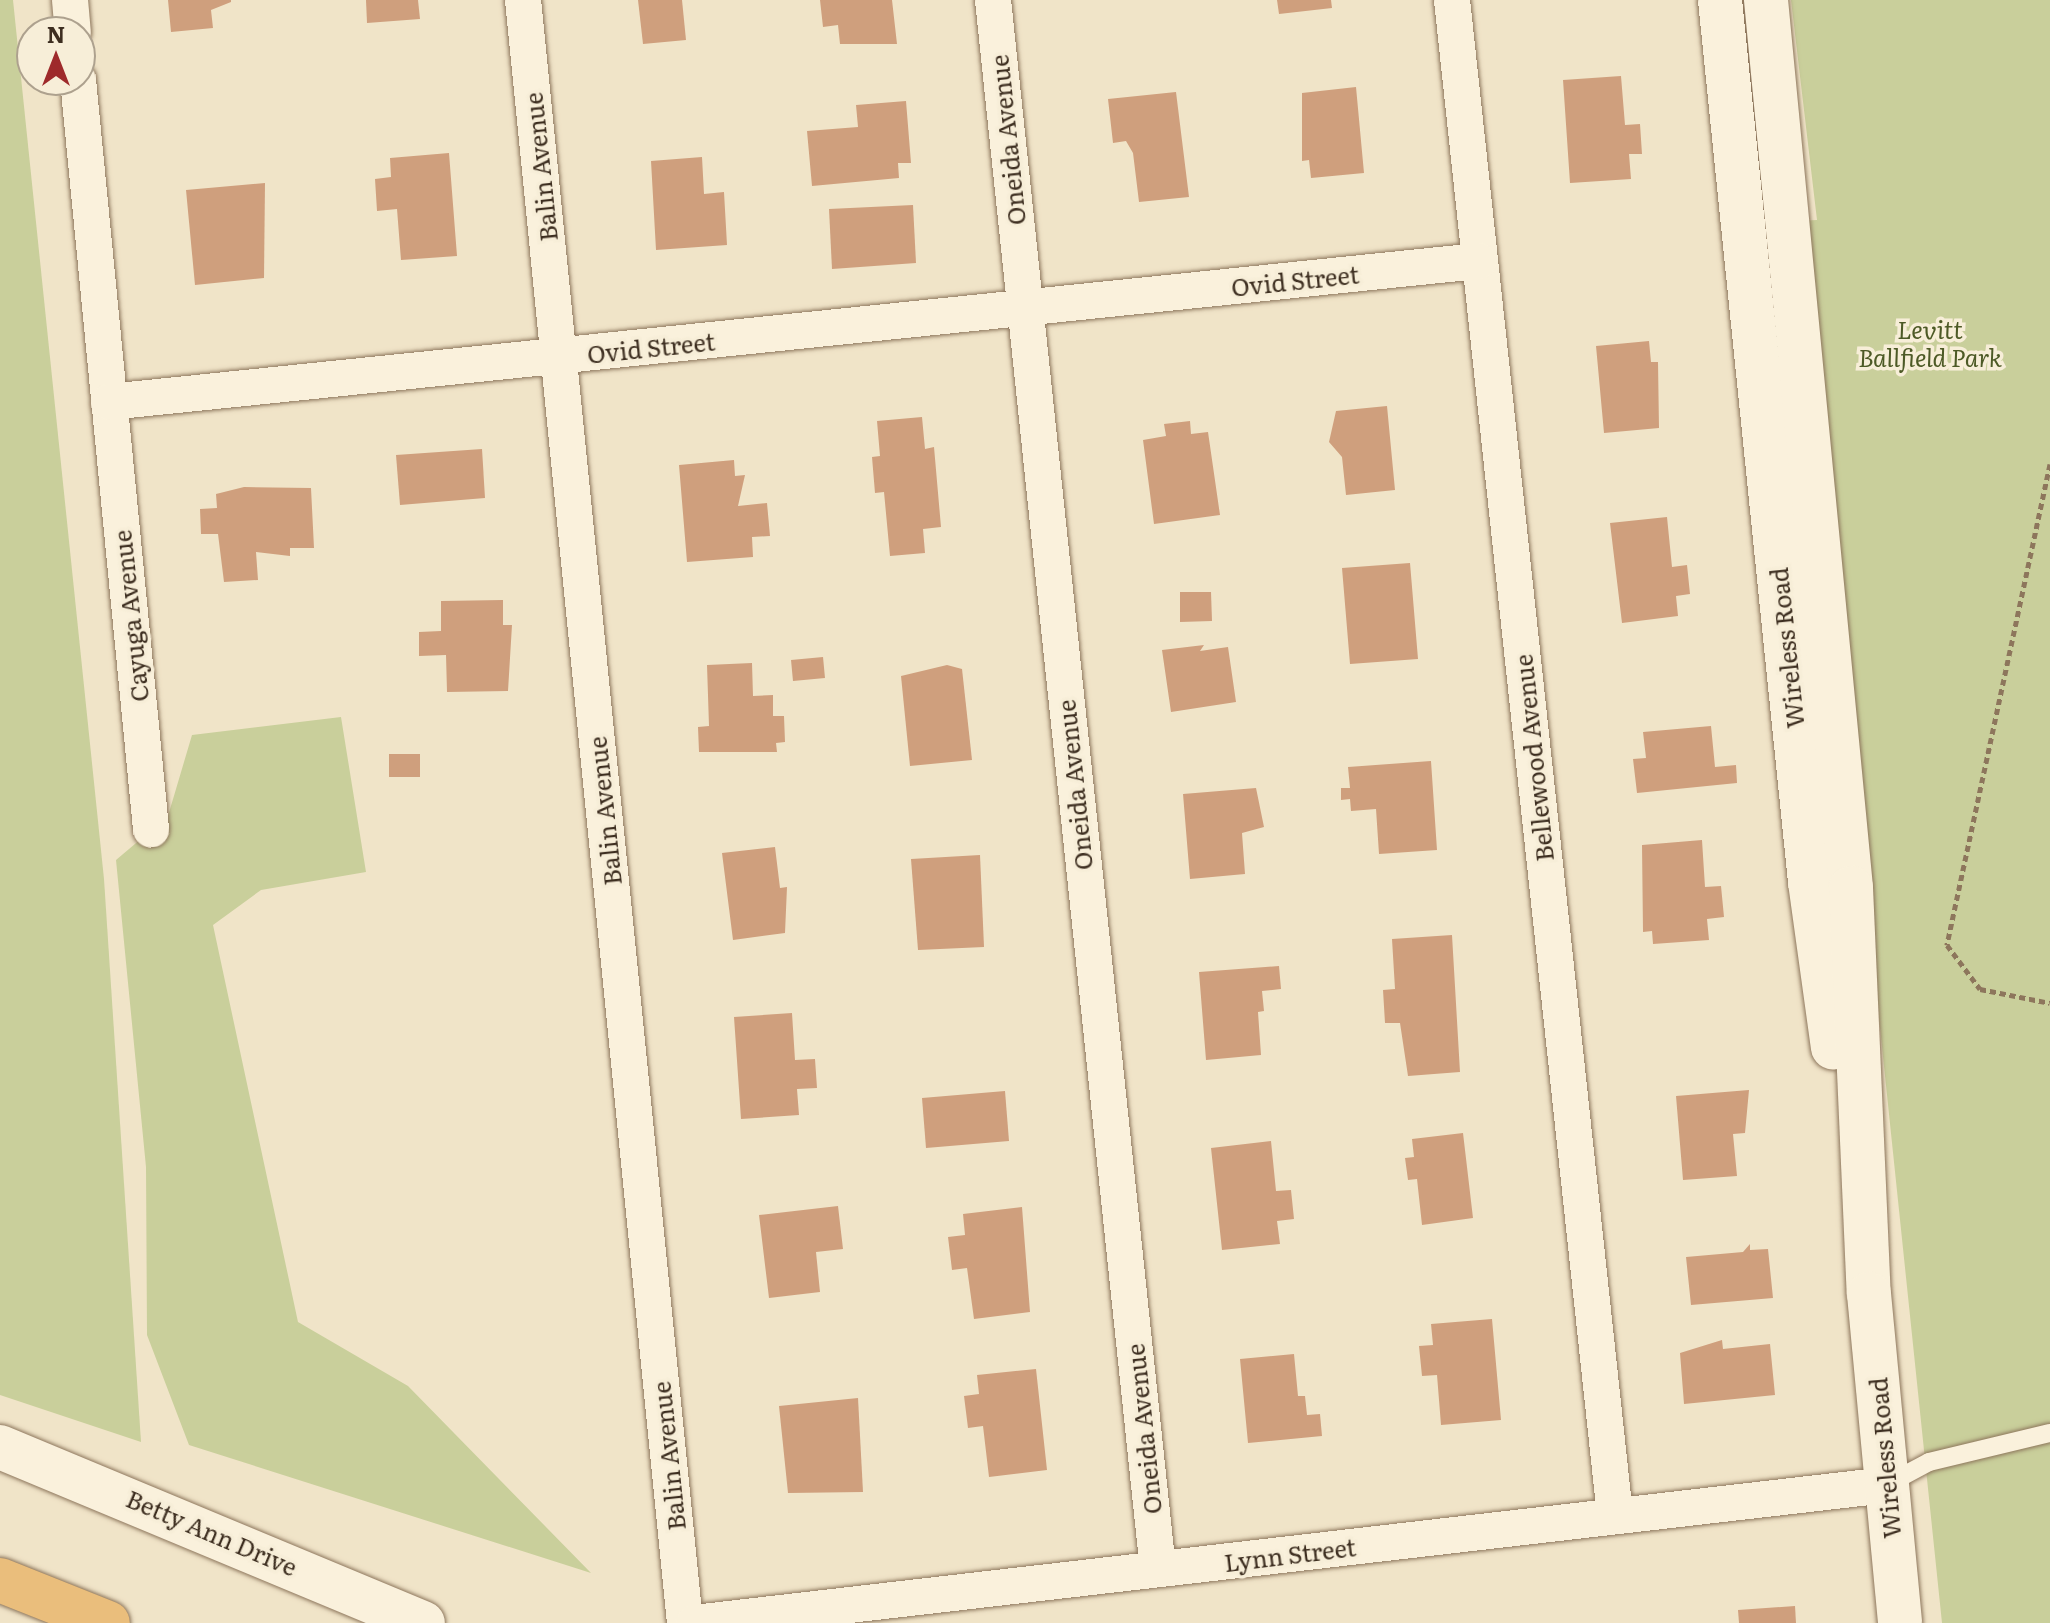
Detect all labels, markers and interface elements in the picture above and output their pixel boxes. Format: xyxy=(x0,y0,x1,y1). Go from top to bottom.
north arrow xyxy=(16,16,96,96)
text: N xyxy=(47,17,65,50)
street label: Oneida Avenue xyxy=(984,53,1030,227)
street label: Balin Avenue xyxy=(518,91,562,243)
street label: Ovid Street xyxy=(1230,259,1360,301)
park label: Levitt Ballfield Park xyxy=(1858,315,2002,371)
street label: Ovid Street xyxy=(586,326,716,368)
street label: Cayuga Avenue xyxy=(107,529,153,703)
street label: Wireless Road xyxy=(1763,566,1809,730)
street label: Bellewood Avenue xyxy=(1508,653,1558,863)
street label: Oneida Avenue xyxy=(1051,698,1097,872)
street label: Balin Avenue xyxy=(582,735,626,887)
street label: Oneida Avenue xyxy=(1120,1342,1166,1516)
street label: Wireless Road xyxy=(1863,1376,1905,1540)
street label: Balin Avenue xyxy=(646,1380,690,1532)
street label: Betty Ann Drive xyxy=(122,1483,302,1581)
street label: Lynn Street xyxy=(1222,1532,1358,1576)

